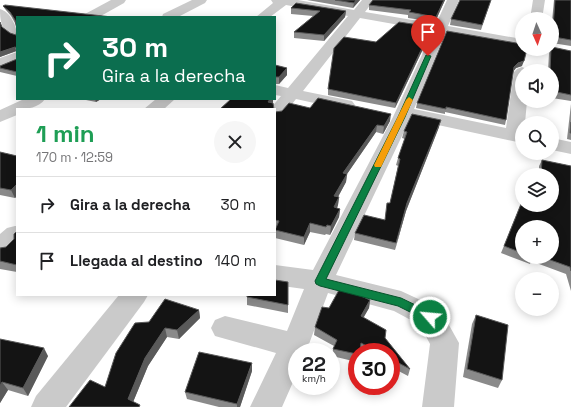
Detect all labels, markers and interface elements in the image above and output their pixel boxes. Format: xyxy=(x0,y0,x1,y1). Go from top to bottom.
north arrow xyxy=(515,12,559,56)
map controls xyxy=(515,12,559,316)
pin xyxy=(411,15,445,56)
icon: arrive xyxy=(417,21,439,43)
text: 30 m xyxy=(102,29,168,65)
icon: right xyxy=(36,32,88,84)
text: Gira a la derecha xyxy=(102,64,246,87)
button: sound xyxy=(515,64,559,108)
button: search xyxy=(515,116,559,160)
text: 1 min xyxy=(36,118,95,149)
button: close xyxy=(214,121,256,163)
text: 170 m · 12:59 xyxy=(36,149,113,166)
button: layers xyxy=(515,168,559,212)
icon: right xyxy=(36,194,58,216)
text: Gira a la derecha xyxy=(70,195,190,214)
text: 30 m xyxy=(221,195,256,214)
button: + xyxy=(515,220,559,264)
icon: arrive xyxy=(36,250,58,272)
text: Llegada al destino xyxy=(70,251,203,270)
text: 140 m xyxy=(215,251,257,270)
button: − xyxy=(515,272,559,316)
position arrow xyxy=(409,296,451,338)
speed limit sign: 30 xyxy=(348,343,400,395)
text: 22 xyxy=(302,351,326,377)
text: km/h xyxy=(302,372,326,385)

